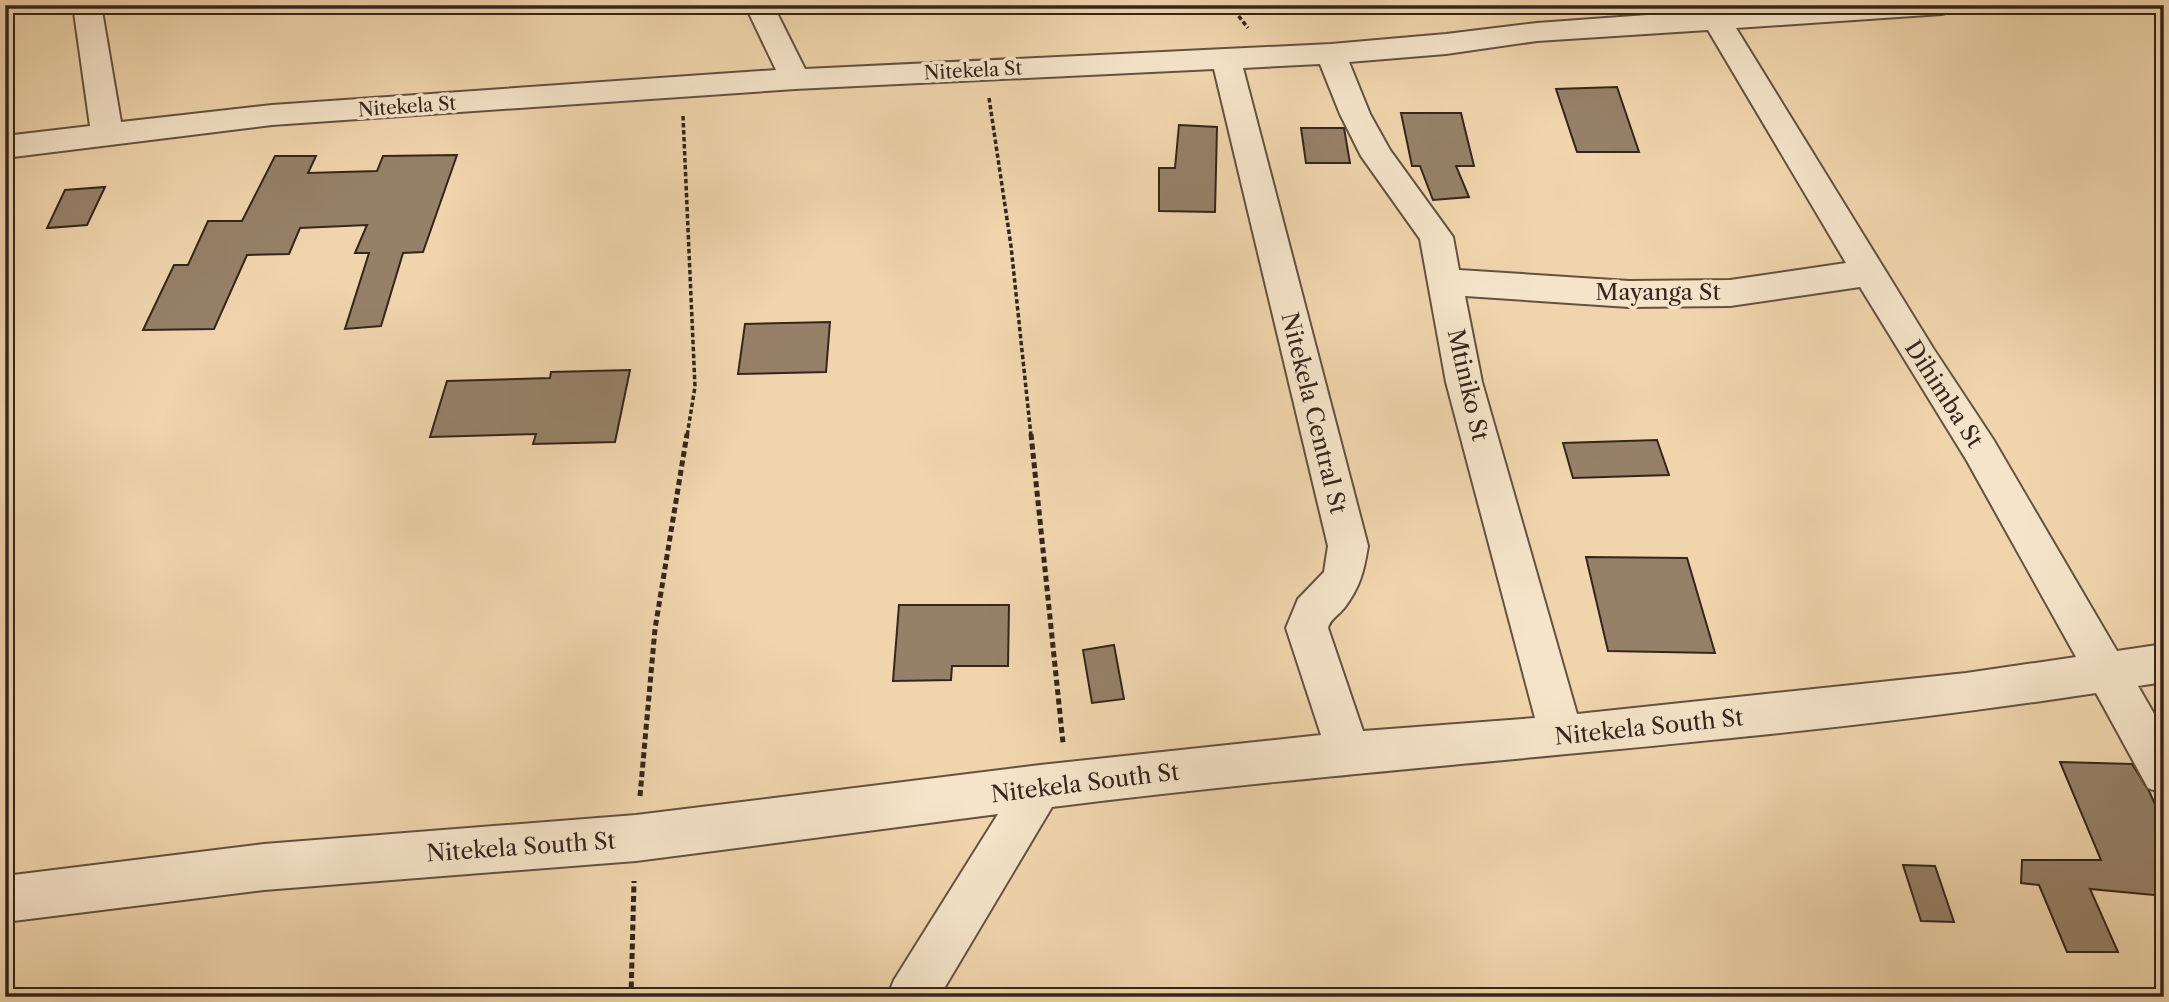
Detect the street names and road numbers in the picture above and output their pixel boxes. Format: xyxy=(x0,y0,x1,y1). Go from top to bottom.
street label: Nitekela St xyxy=(923,56,1023,85)
street label: Nitekela St xyxy=(357,92,457,121)
street label: Mayanga St xyxy=(1595,278,1721,306)
street label: Nitekela Central St xyxy=(1275,309,1353,517)
street label: Mtiniko St xyxy=(1442,326,1494,444)
street label: Dihimba St xyxy=(1899,335,1989,453)
street label: Nitekela South St xyxy=(1553,703,1745,751)
street label: Nitekela South St xyxy=(989,758,1181,808)
street label: Nitekela South St xyxy=(425,826,617,868)

